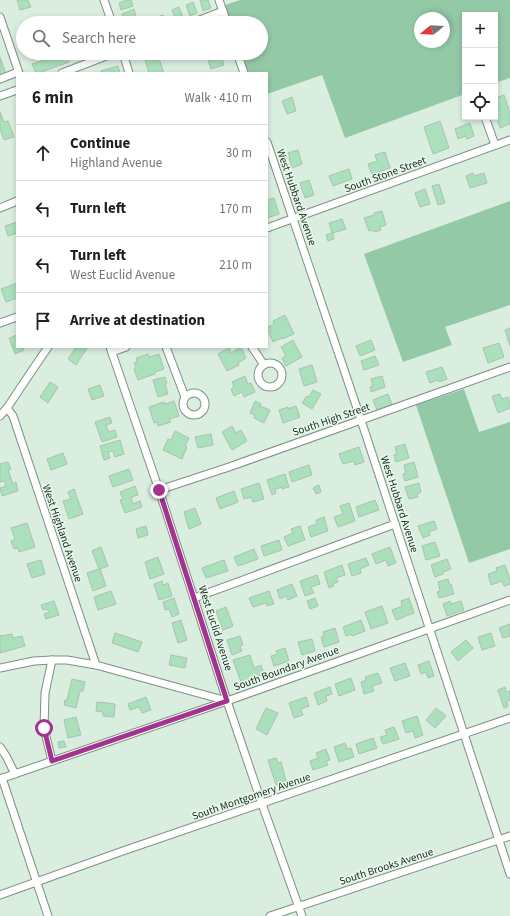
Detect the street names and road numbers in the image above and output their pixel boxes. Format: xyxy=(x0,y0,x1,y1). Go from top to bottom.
street label: West Hubbard Avenue xyxy=(273,147,320,248)
street label: South Stone Street xyxy=(342,153,428,196)
street label: South High Street xyxy=(290,399,372,440)
street label: West Hubbard Avenue xyxy=(377,454,422,555)
street label: West Highland Avenue xyxy=(39,482,86,585)
street label: West Euclid Avenue xyxy=(195,584,237,673)
street label: South Boundary Avenue xyxy=(231,642,341,695)
street label: South Montgomery Avenue xyxy=(190,769,313,824)
street label: South Brooks Avenue xyxy=(337,844,436,889)

